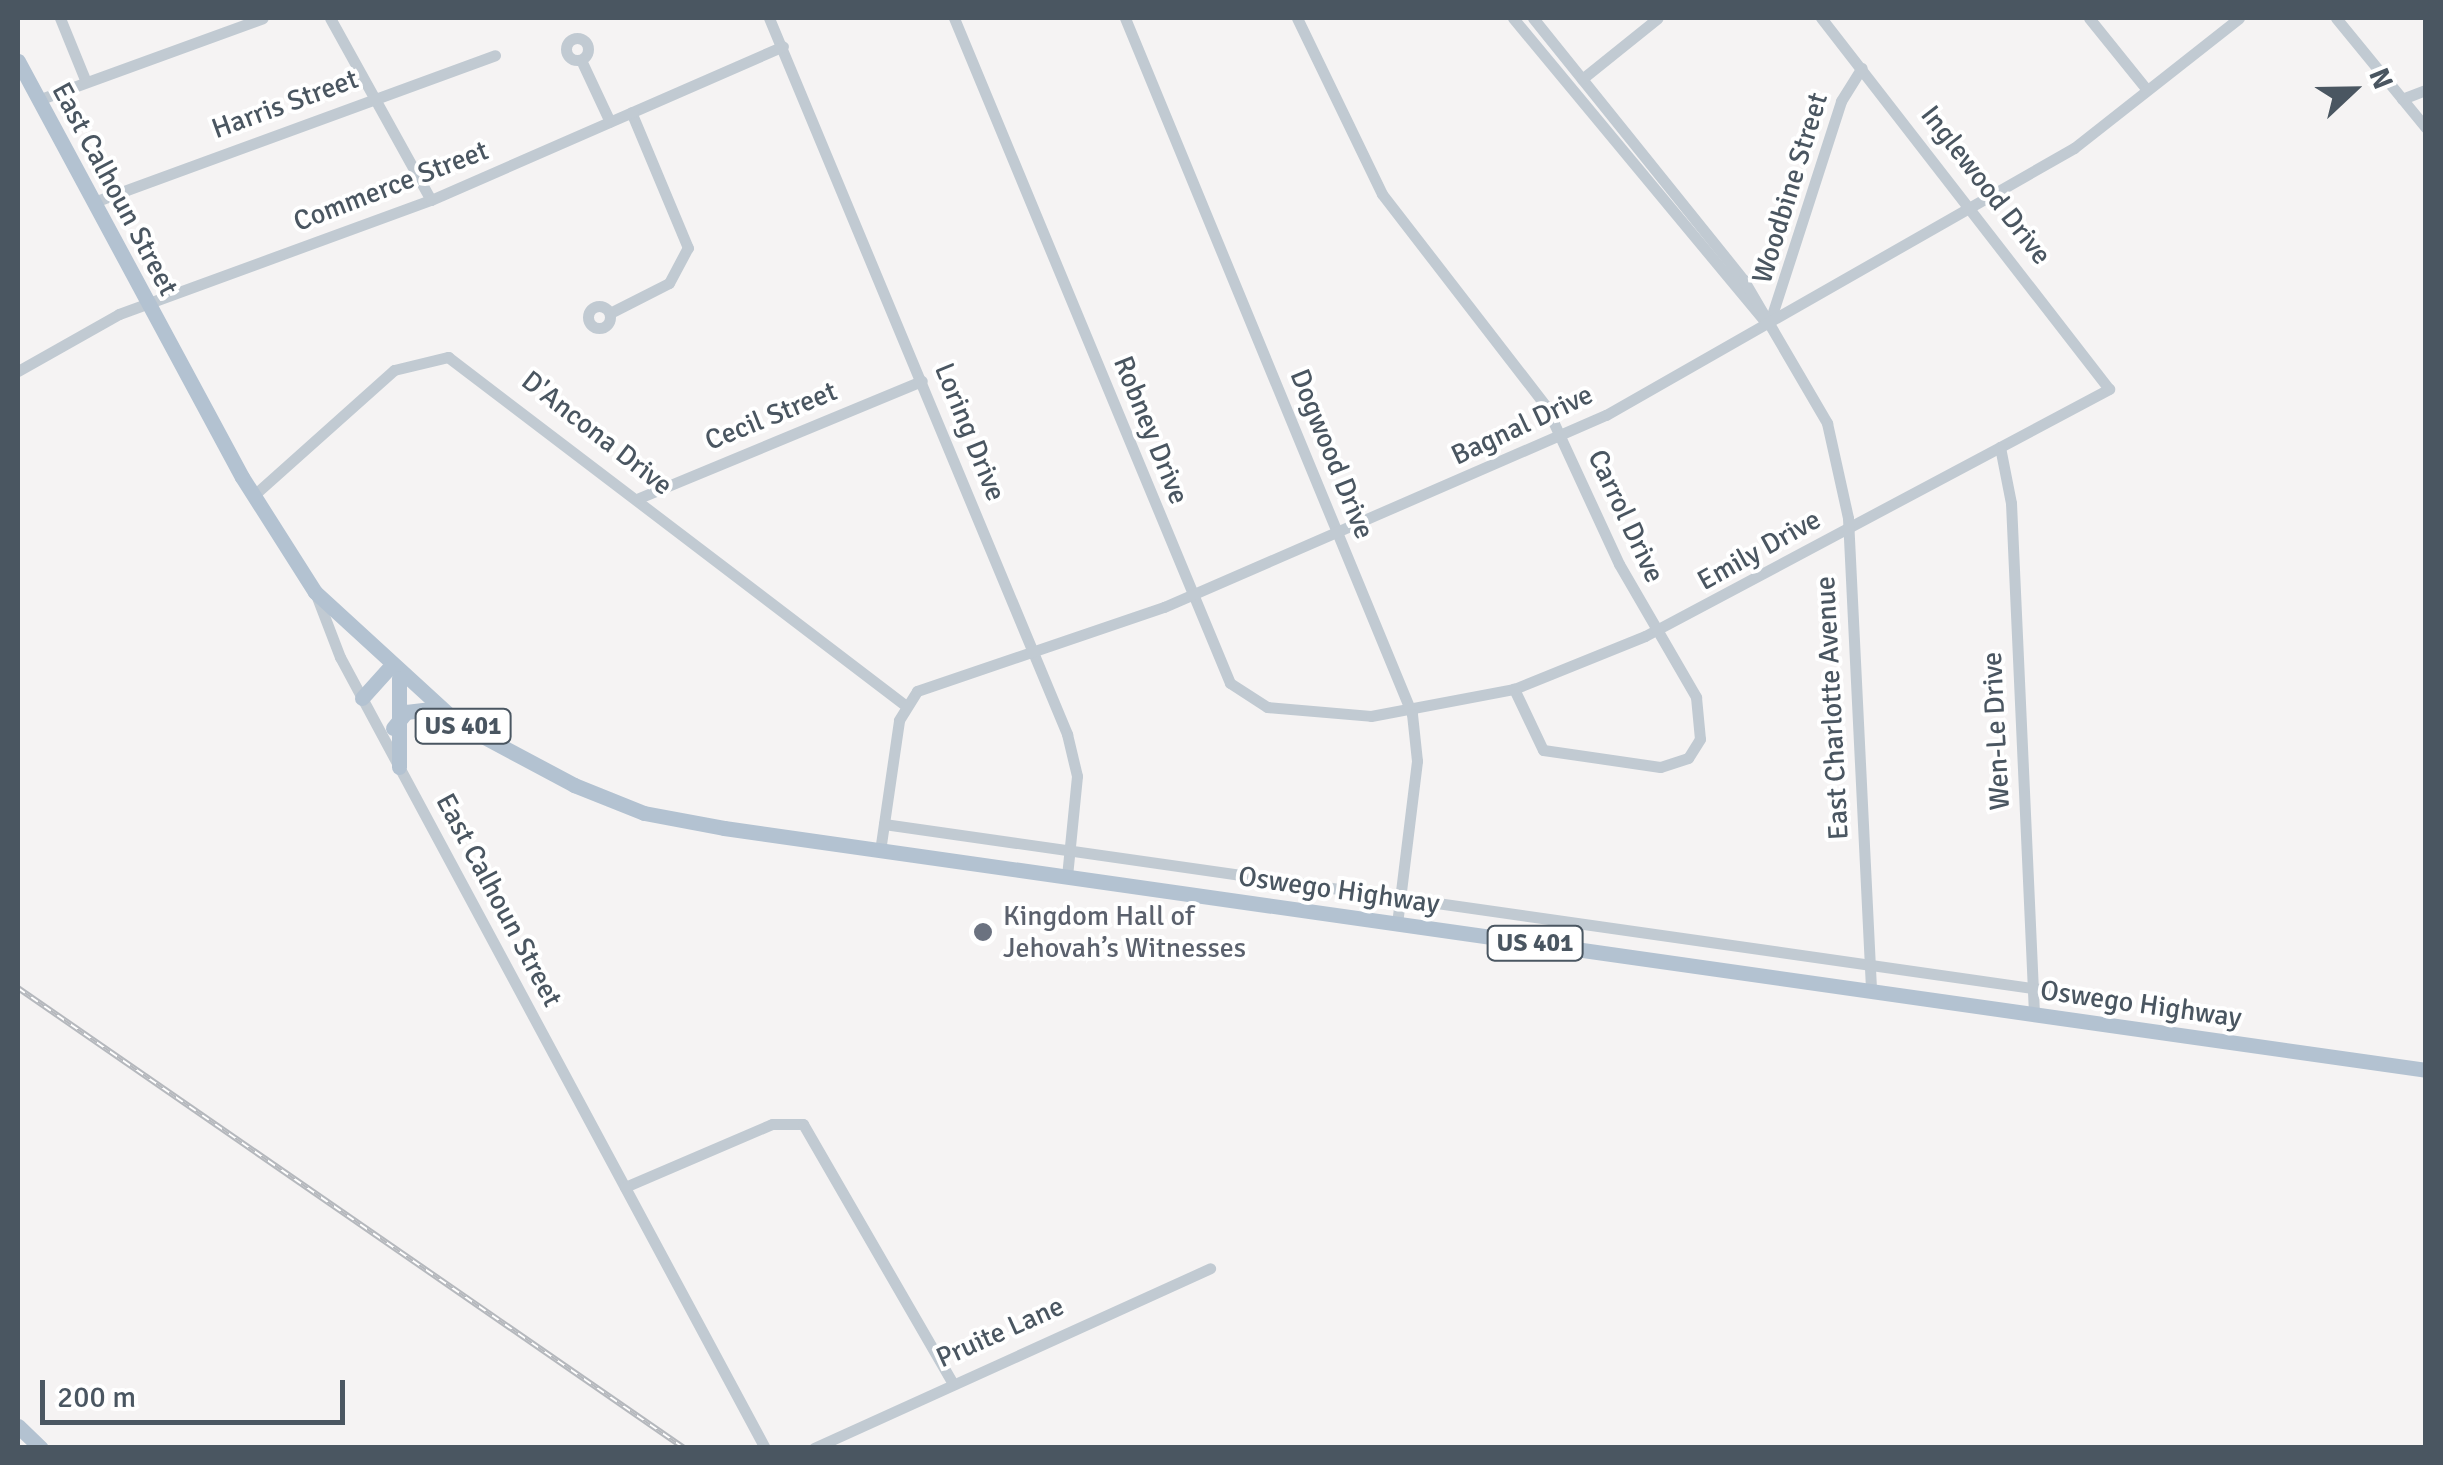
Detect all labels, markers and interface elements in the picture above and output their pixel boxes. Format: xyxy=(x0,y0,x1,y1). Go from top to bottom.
north arrow xyxy=(2303,40,2403,140)
street label: Harris Street xyxy=(207,62,363,146)
text: N xyxy=(2361,63,2400,94)
street label: East Calhoun Street xyxy=(45,77,185,301)
street label: Woodbine Street xyxy=(1745,89,1835,287)
street label: Inglewood Drive xyxy=(1914,99,2058,271)
street label: Commerce Street xyxy=(289,133,493,239)
street label: Robney Drive xyxy=(1106,351,1196,509)
street label: Loring Drive xyxy=(927,358,1013,506)
street label: D'Ancona Drive xyxy=(515,364,679,502)
street label: Dogwood Drive xyxy=(1283,364,1381,544)
street label: Cecil Street xyxy=(700,374,842,458)
street label: Bagnal Drive xyxy=(1446,378,1598,472)
street label: Carrol Drive xyxy=(1581,444,1671,588)
street label: Emily Drive xyxy=(1692,502,1826,598)
street label: East Charlotte Avenue xyxy=(1808,575,1856,841)
street label: Wen-Le Drive xyxy=(1975,651,2017,811)
road number: US 401 xyxy=(413,706,513,746)
street label: East Calhoun Street xyxy=(429,788,569,1012)
street label: Oswego Highway xyxy=(1236,859,1442,921)
place label: Kingdom Hall of Jehovah’s Witnesses xyxy=(1003,899,1246,965)
marker: Kingdom Hall of Jehovah’s Witnesses xyxy=(972,921,994,943)
road number: US 401 xyxy=(1485,923,1585,963)
street label: Oswego Highway xyxy=(2038,973,2244,1035)
street label: Pruite Lane xyxy=(931,1289,1069,1375)
scale bar xyxy=(45,1360,350,1422)
text: 200 m xyxy=(57,1379,136,1416)

